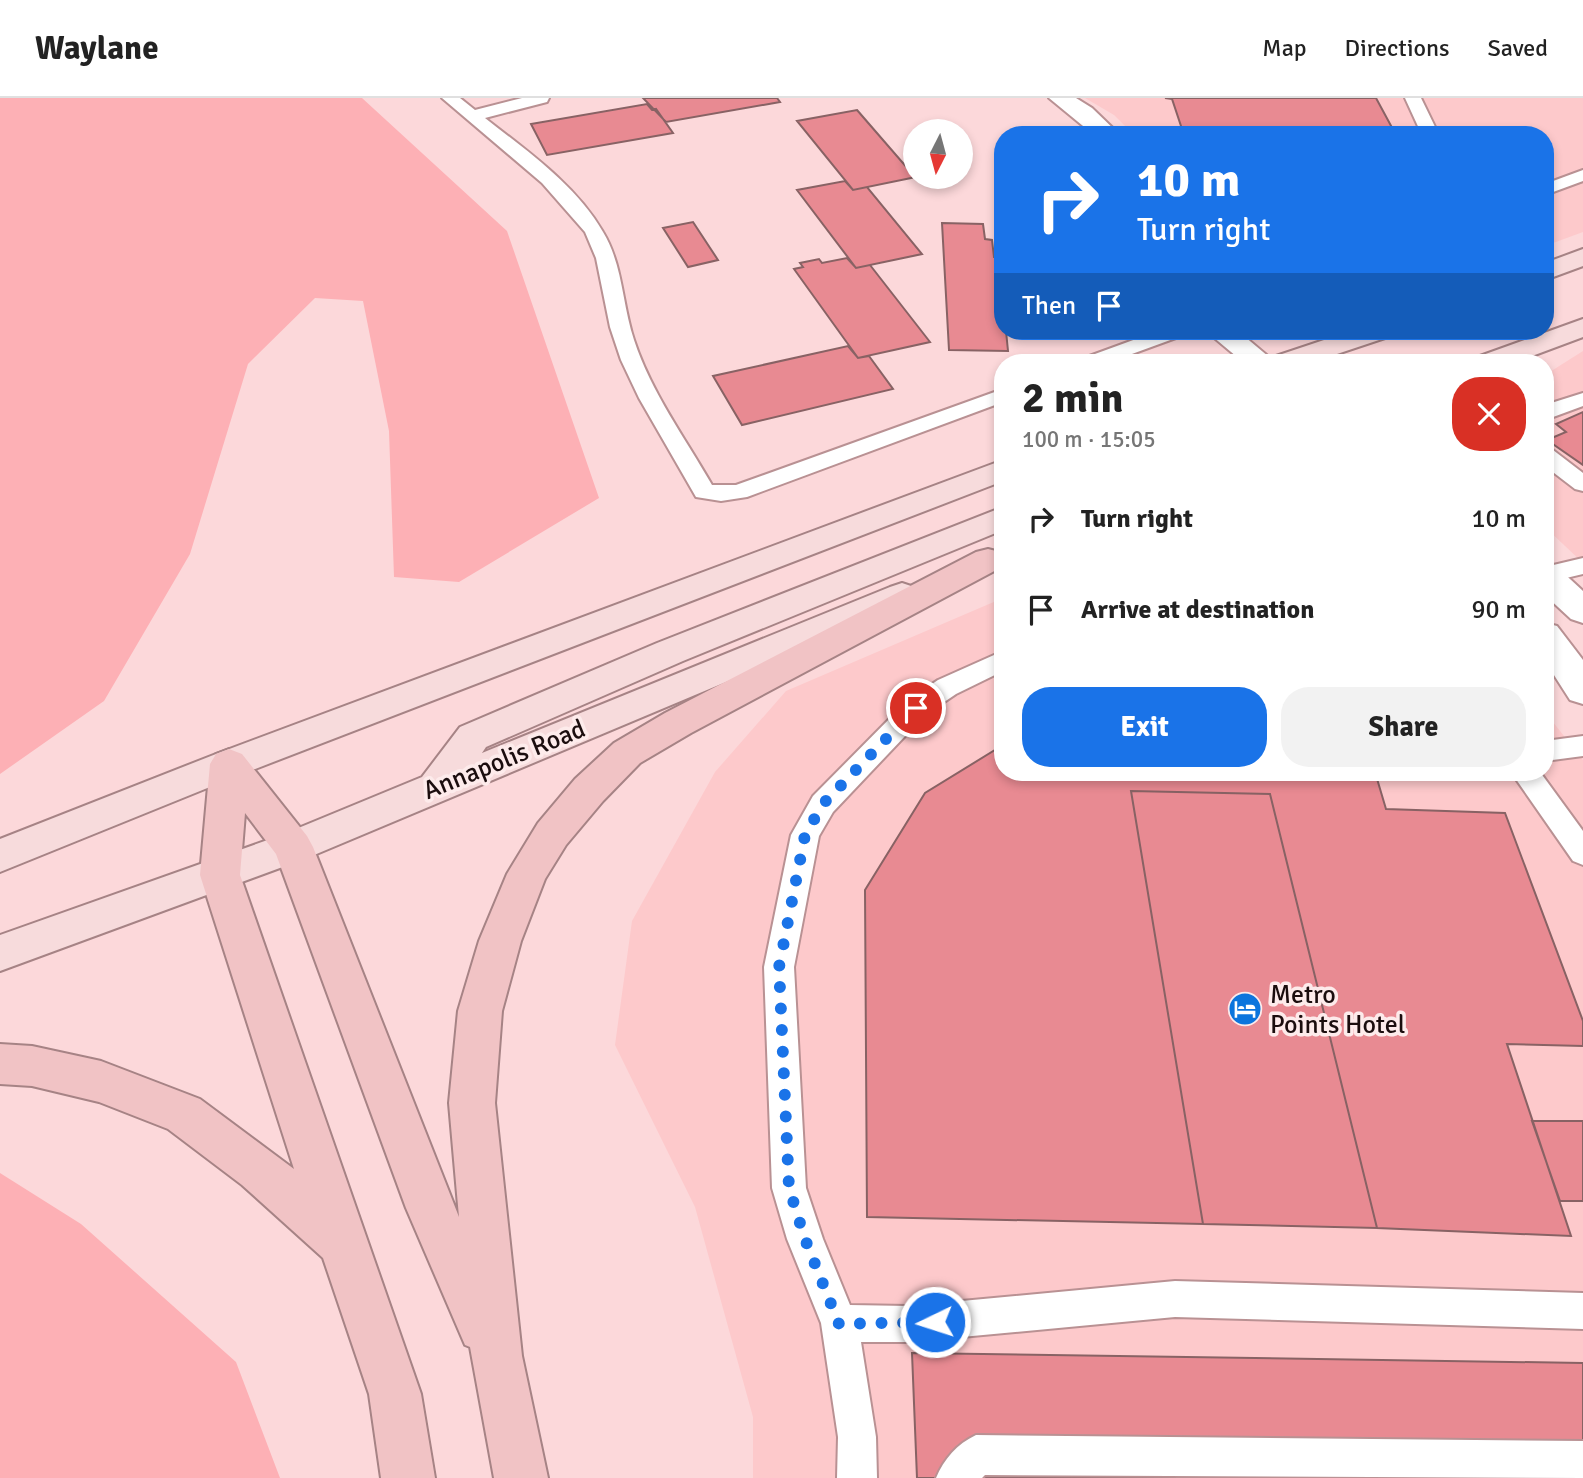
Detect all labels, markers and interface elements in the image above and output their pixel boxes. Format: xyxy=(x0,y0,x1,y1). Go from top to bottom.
text: Waylane xyxy=(35,28,159,69)
text: Map xyxy=(1262,33,1307,63)
text: Directions xyxy=(1345,33,1450,63)
text: Saved xyxy=(1488,33,1548,63)
north arrow xyxy=(903,119,973,189)
map controls xyxy=(903,119,973,189)
text: 10 m xyxy=(1137,150,1240,210)
icon: right xyxy=(1022,154,1113,245)
text: Turn right xyxy=(1137,210,1270,249)
icon: arrive xyxy=(1090,287,1128,325)
text: Then xyxy=(1022,290,1076,322)
text: 2 min xyxy=(1022,373,1123,424)
button: close xyxy=(1452,377,1526,451)
text: 100 m · 15:05 xyxy=(1022,425,1156,454)
icon: right xyxy=(1022,500,1060,538)
text: Turn right xyxy=(1081,503,1193,535)
text: 10 m xyxy=(1471,503,1526,535)
icon: arrive xyxy=(1022,591,1060,629)
text: Arrive at destination xyxy=(1081,594,1314,626)
text: 90 m xyxy=(1471,594,1526,626)
pin xyxy=(886,678,946,738)
button: Exit xyxy=(1022,687,1267,767)
button: Share xyxy=(1281,687,1526,767)
icon: arrive xyxy=(897,689,935,727)
street label: Annapolis Road xyxy=(419,713,590,807)
place label: Metro Points Hotel xyxy=(1270,979,1405,1041)
hotel icon: Metro Points Hotel xyxy=(1226,990,1264,1028)
position arrow xyxy=(898,1285,972,1359)

